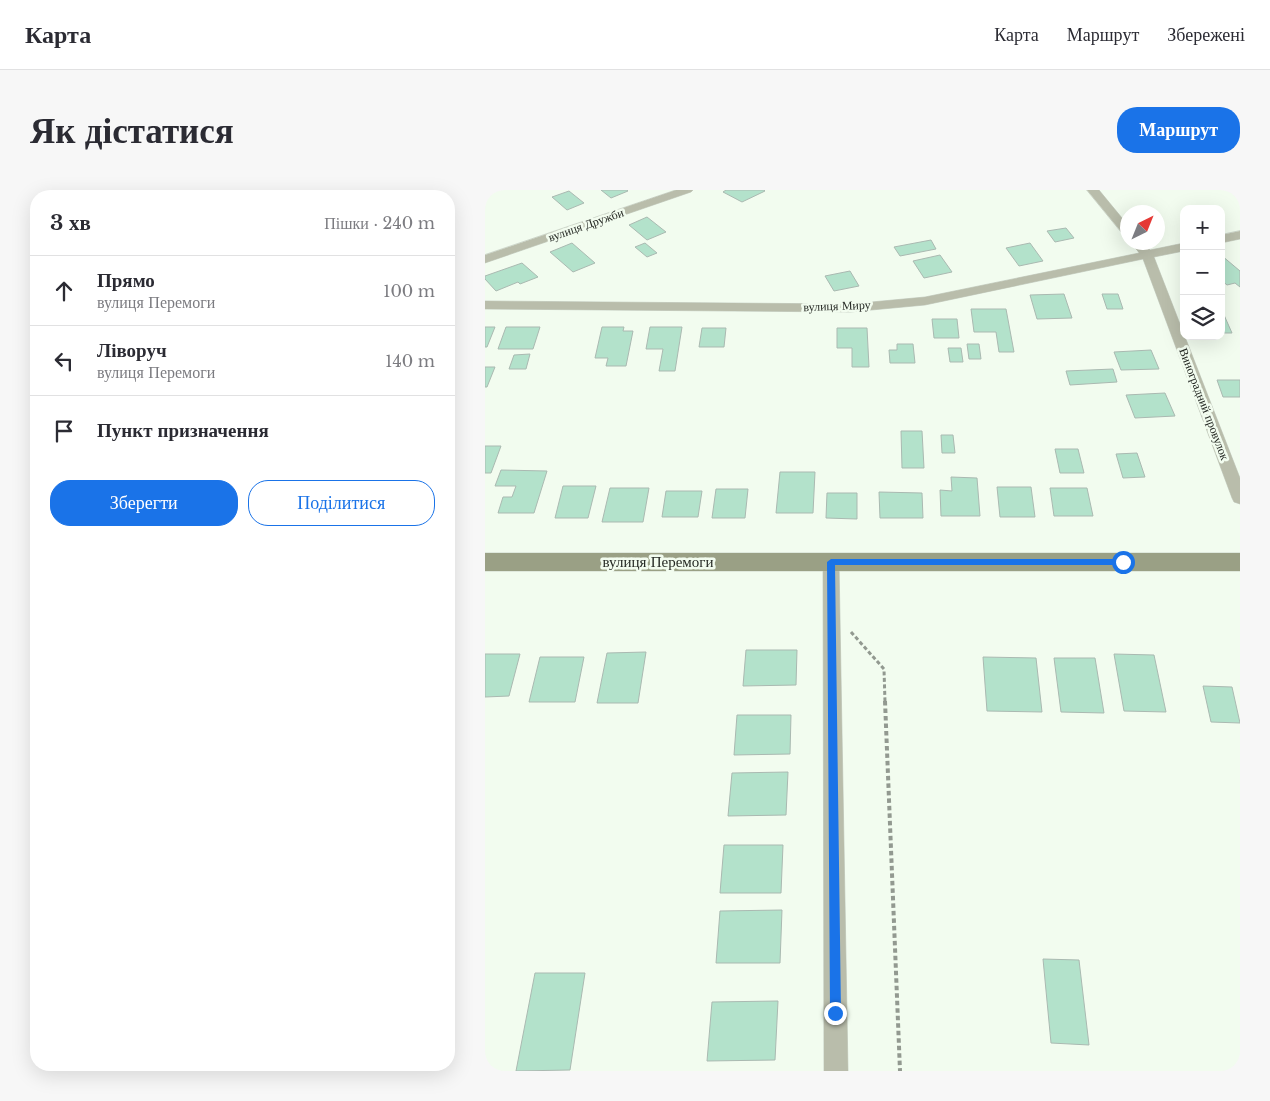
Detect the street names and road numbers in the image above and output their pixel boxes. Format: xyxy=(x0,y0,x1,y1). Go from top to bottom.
street label: вулиця Дружби xyxy=(546,204,626,244)
street label: вулиця Миру xyxy=(803,297,871,314)
street label: Виноградний провулок xyxy=(1176,346,1233,462)
street label: вулиця Перемоги xyxy=(603,552,713,571)

